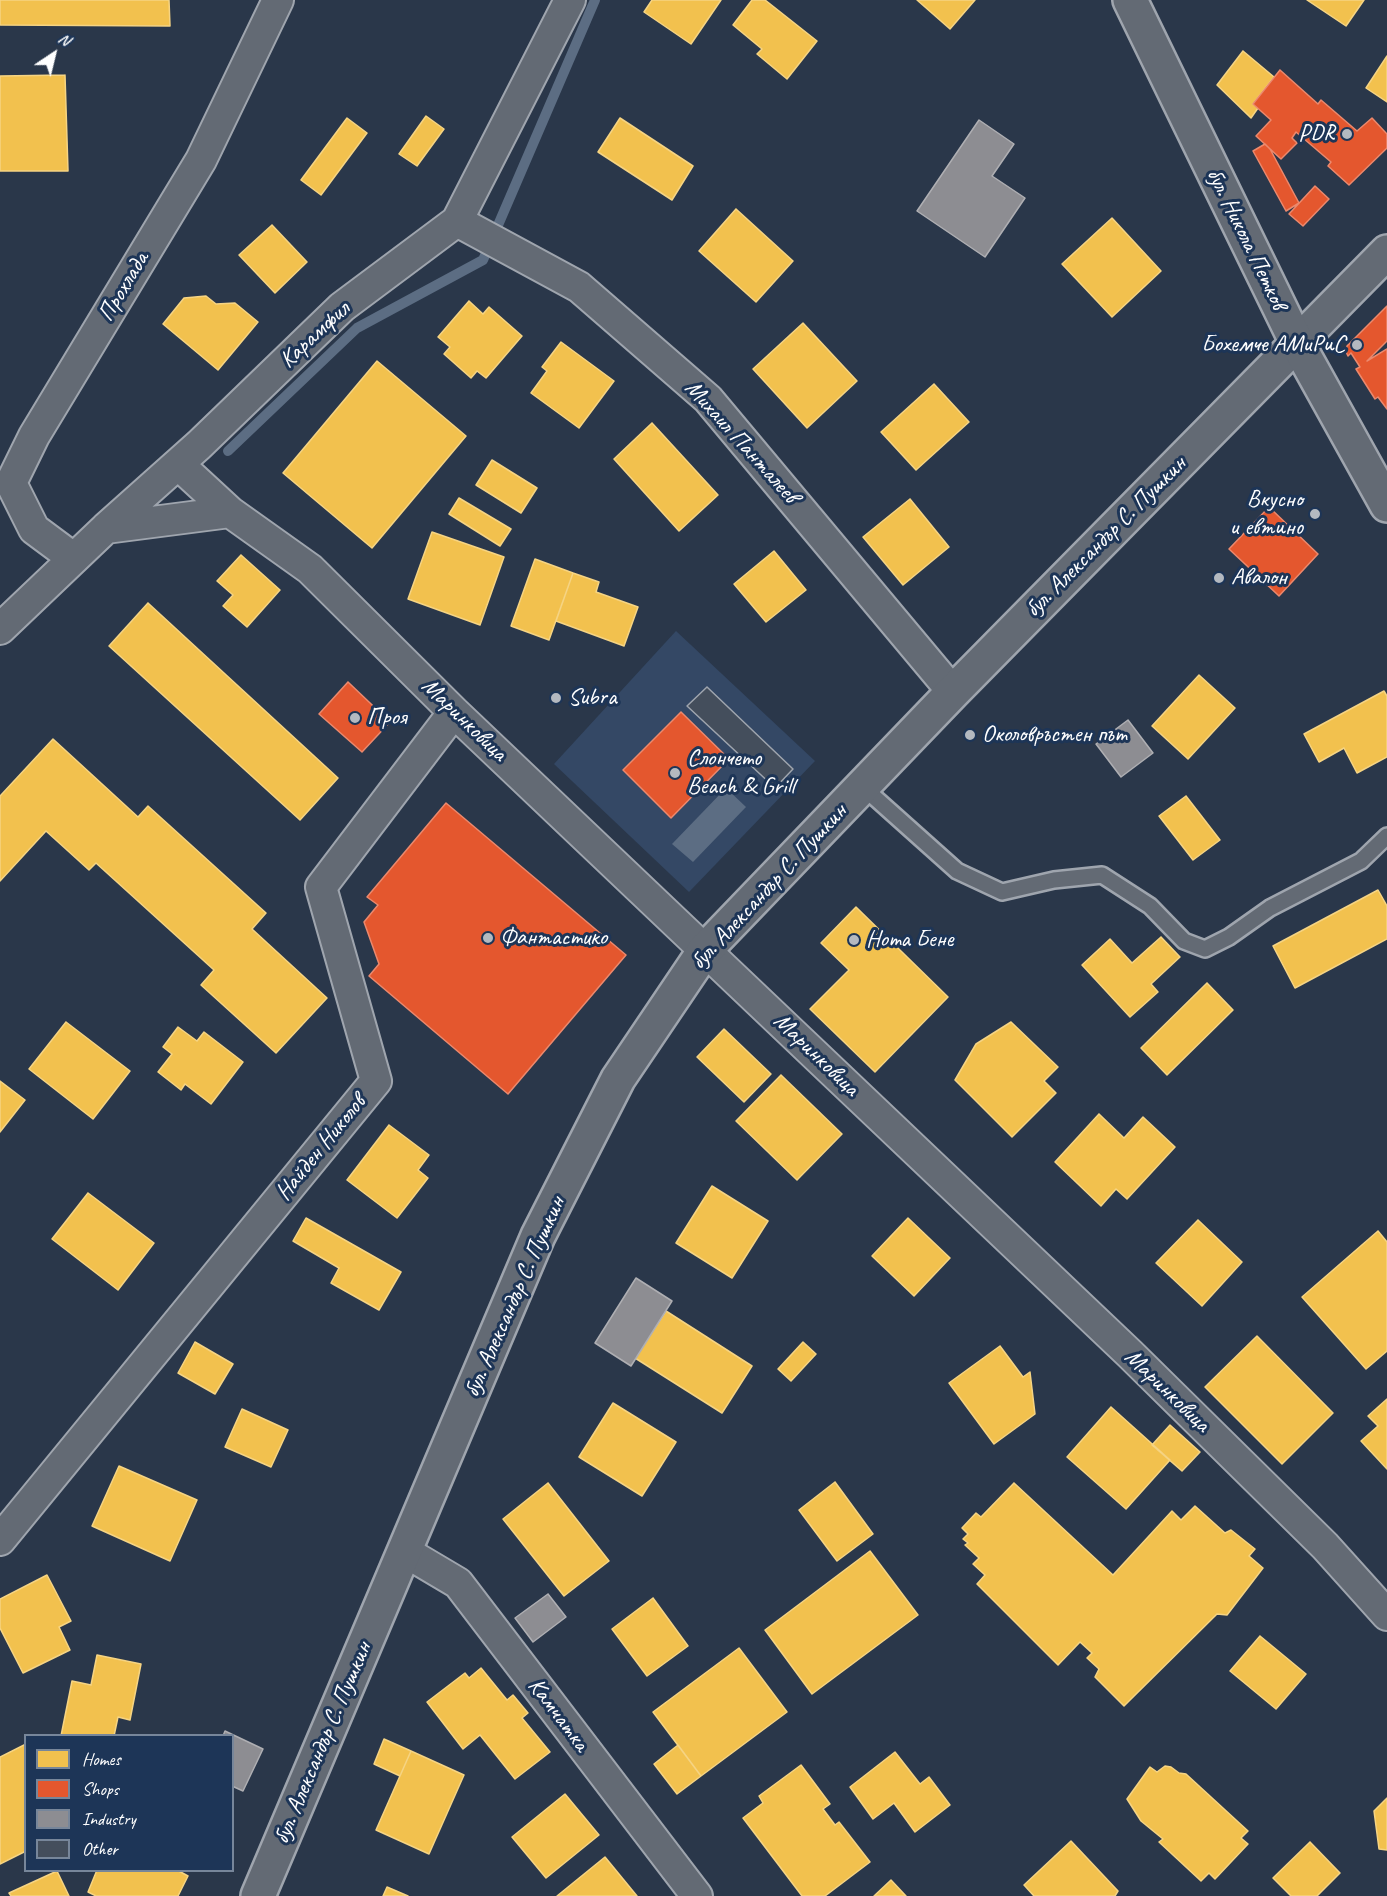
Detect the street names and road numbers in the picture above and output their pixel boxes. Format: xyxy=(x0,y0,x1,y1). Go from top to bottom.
street label: бул. Никола Петков xyxy=(1199,164,1293,314)
street label: Прохлада xyxy=(92,247,156,327)
street label: Карамфил xyxy=(274,295,356,375)
street label: Михаил Панталеев xyxy=(678,374,804,510)
street label: бул. Александър С. Пушкин xyxy=(1019,450,1193,624)
street label: Маринковица xyxy=(415,672,513,768)
street label: бул. Александър С. Пушкин xyxy=(685,798,853,976)
street label: Маринковица xyxy=(767,1007,865,1103)
street label: Найден Николов xyxy=(270,1089,372,1207)
street label: бул. Александър С. Пушкин xyxy=(458,1192,572,1402)
street label: Маринковица xyxy=(1118,1343,1216,1439)
street label: бул. Александър С. Пушкин xyxy=(267,1638,379,1848)
street label: Камчатка xyxy=(521,1673,595,1757)

